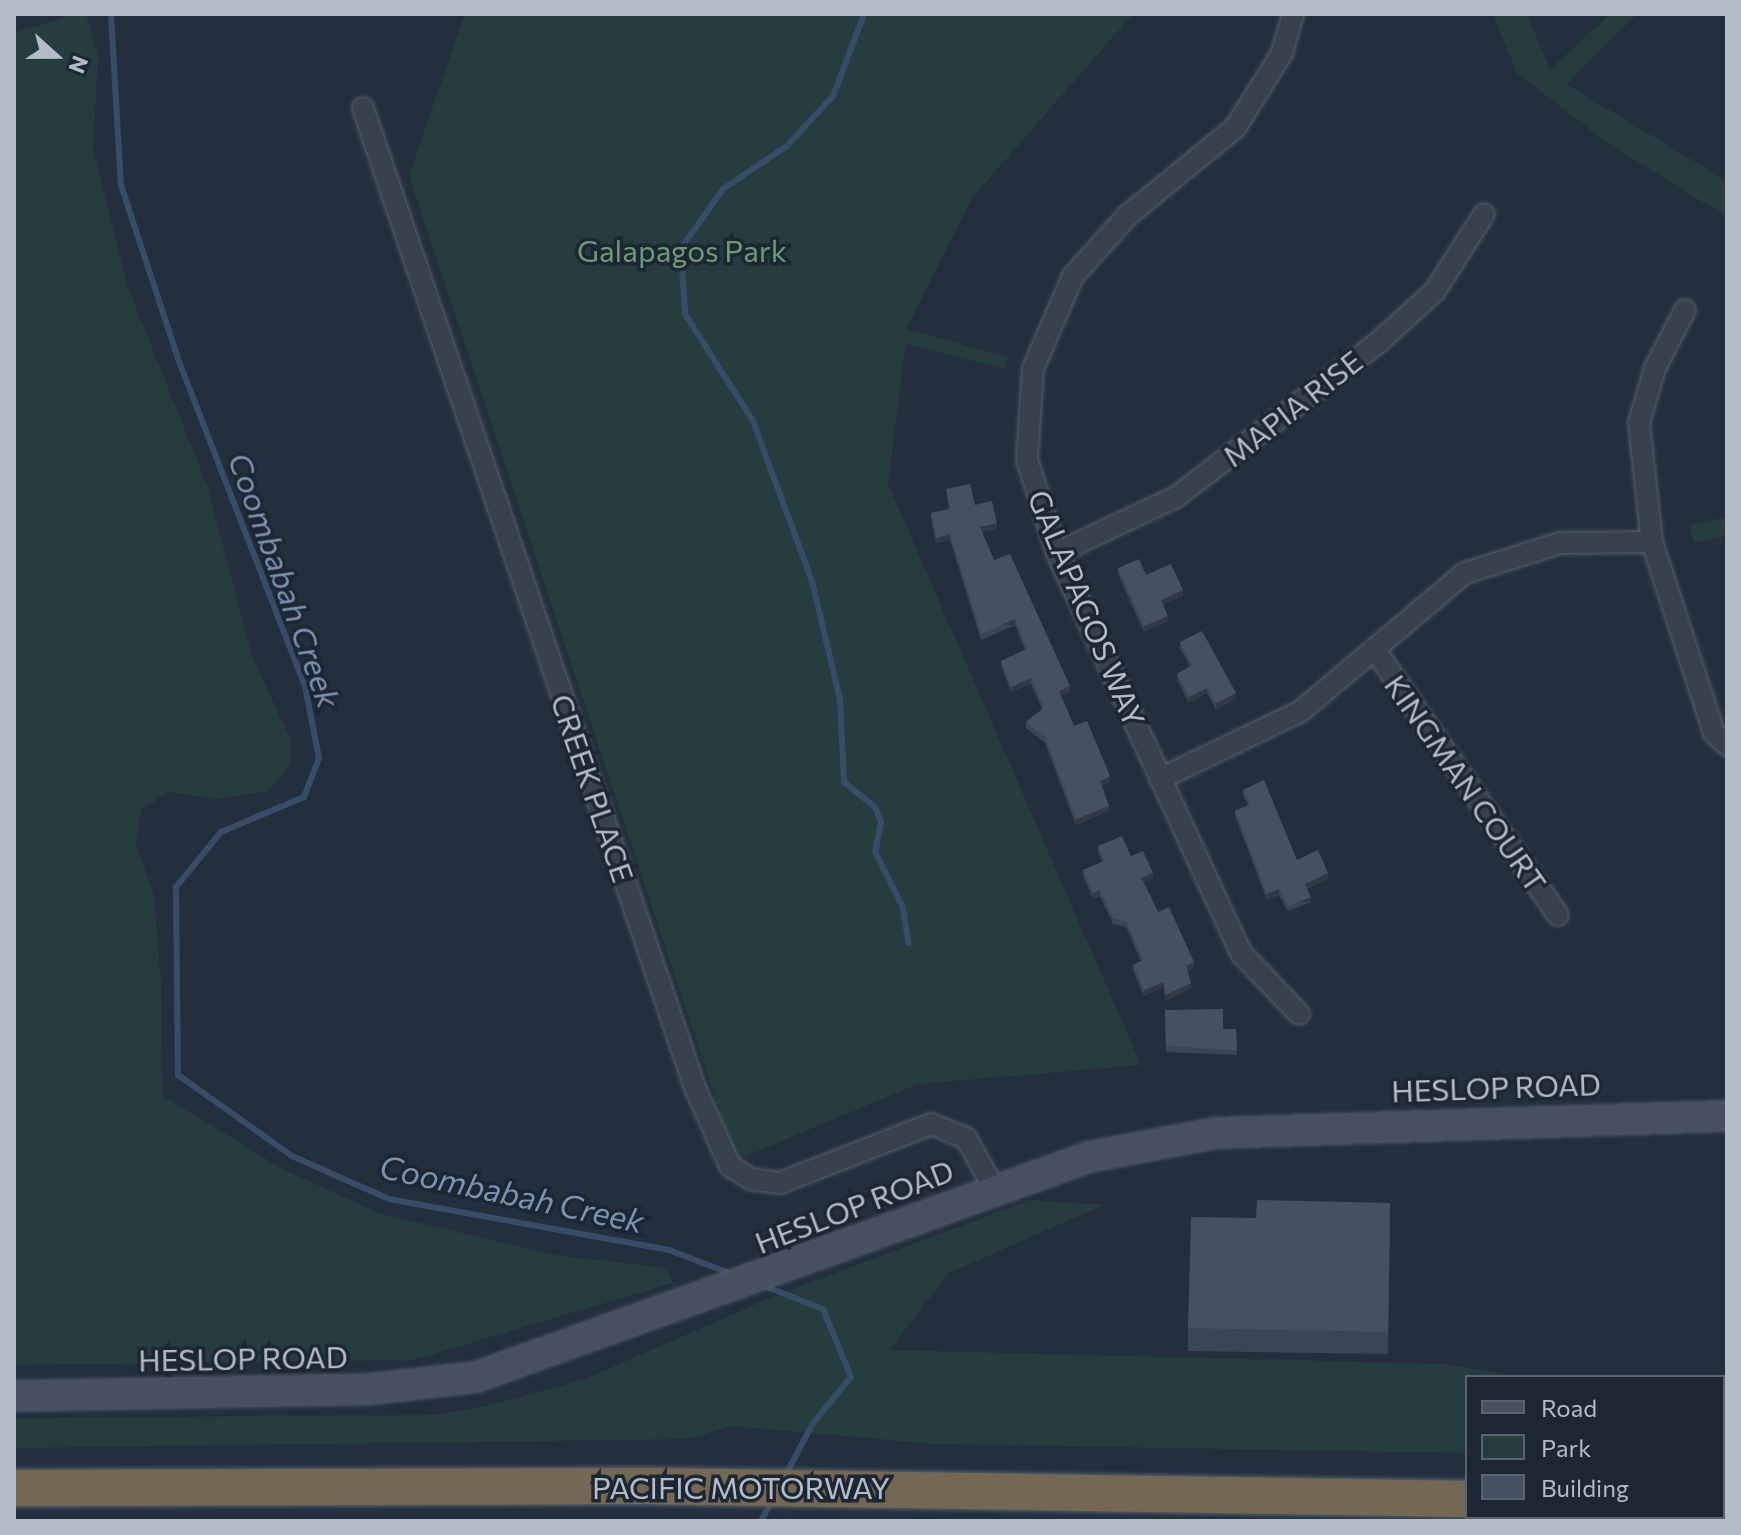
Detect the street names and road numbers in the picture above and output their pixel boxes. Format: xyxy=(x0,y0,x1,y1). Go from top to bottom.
street label: MAPIA RISE xyxy=(1215,342,1369,474)
street label: GALAPAGOS WAY xyxy=(1021,484,1153,732)
street label: KINGMAN COURT xyxy=(1378,668,1554,898)
street label: CREEK PLACE xyxy=(544,689,642,887)
street label: HESLOP ROAD xyxy=(1391,1065,1601,1109)
street label: HESLOP ROAD xyxy=(750,1152,958,1260)
street label: HESLOP ROAD xyxy=(138,1338,348,1378)
street label: PACIFIC MOTORWAY xyxy=(592,1469,890,1505)

